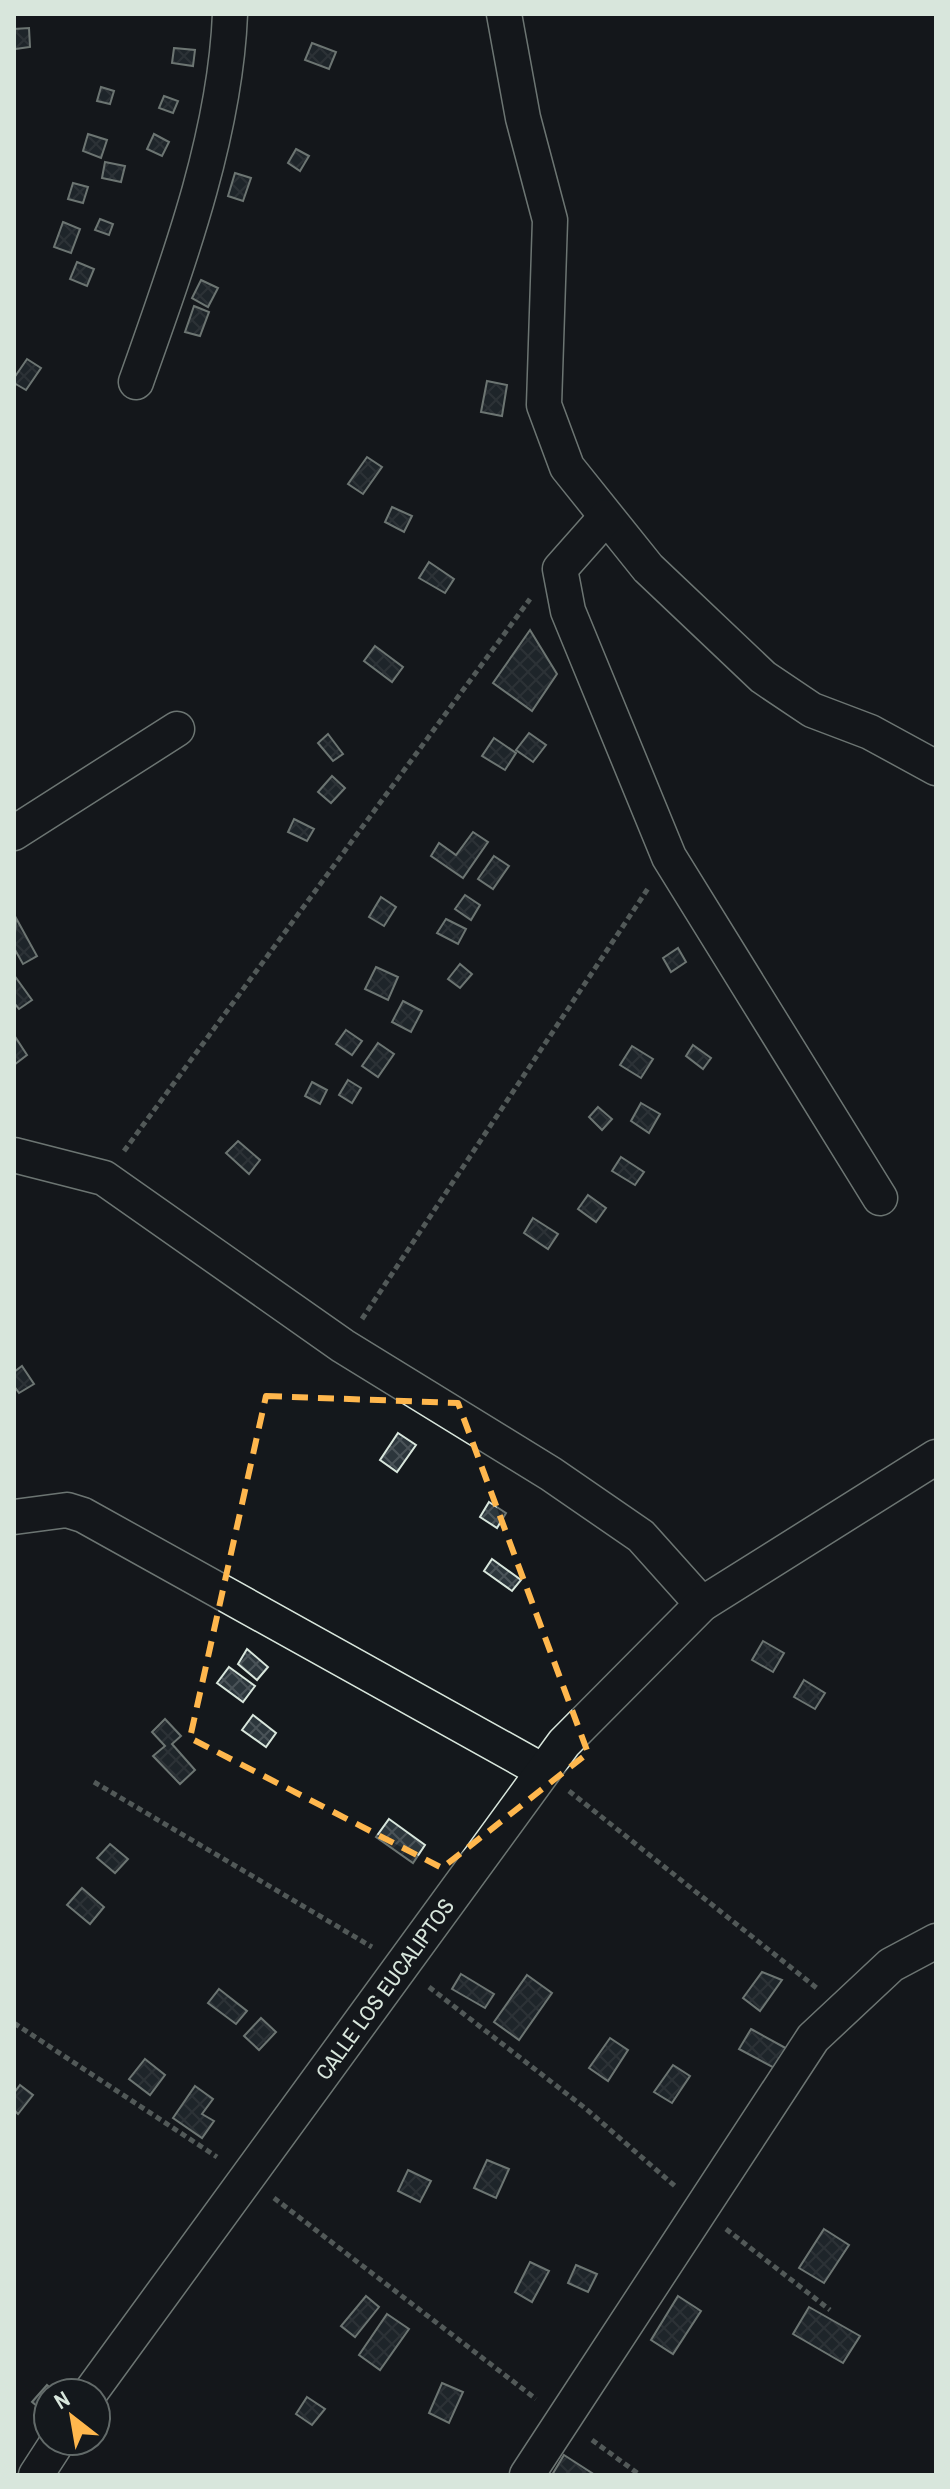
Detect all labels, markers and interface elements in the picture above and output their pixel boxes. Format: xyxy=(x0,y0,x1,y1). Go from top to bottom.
street label: CALLE LOS EUCALIPTOS xyxy=(308,1892,461,2086)
north arrow xyxy=(32,2377,112,2457)
text: N xyxy=(48,2384,75,2416)

